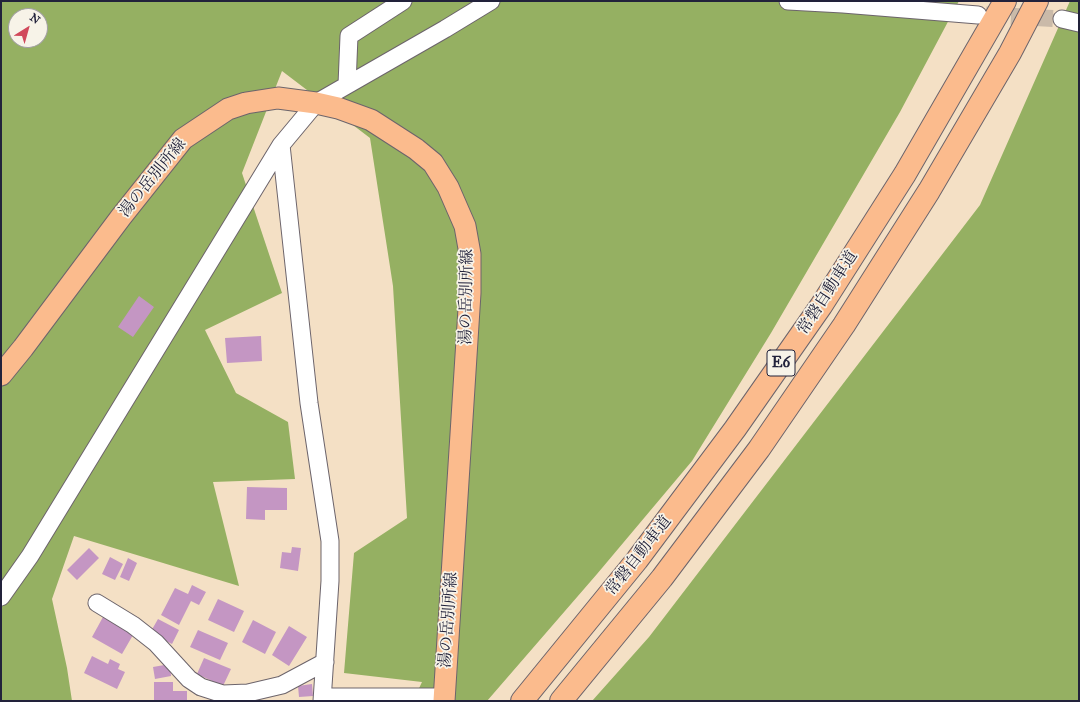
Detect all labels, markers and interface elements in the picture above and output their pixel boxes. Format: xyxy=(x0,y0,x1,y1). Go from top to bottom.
north arrow xyxy=(8,8,48,48)
text: N xyxy=(27,11,43,27)
street label: 湯の岳別所線 xyxy=(115,135,191,221)
street label: 常磐自動車道 xyxy=(794,248,862,338)
street label: 湯の岳別所線 xyxy=(457,249,477,345)
road number: E6 xyxy=(767,350,795,376)
street label: 常磐自動車道 xyxy=(602,512,676,600)
street label: 湯の岳別所線 xyxy=(436,571,462,669)

